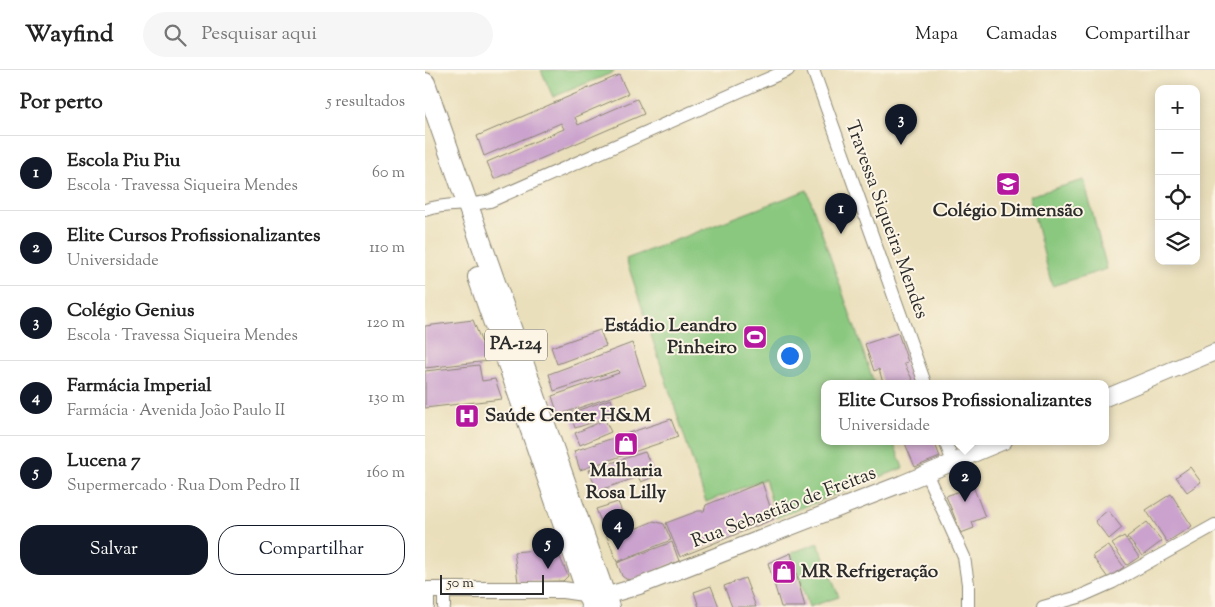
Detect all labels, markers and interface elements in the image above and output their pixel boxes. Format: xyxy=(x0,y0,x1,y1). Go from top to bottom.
search box xyxy=(143,12,493,57)
text: Wayfind xyxy=(25,18,113,52)
icon: search xyxy=(161,21,189,49)
text: Pesquisar aqui xyxy=(201,21,317,48)
text: Mapa xyxy=(915,22,958,48)
text: Camadas xyxy=(986,22,1057,48)
text: Compartilhar xyxy=(1085,22,1190,48)
map controls xyxy=(1155,85,1200,265)
button: + xyxy=(1155,85,1200,130)
text: Por perto xyxy=(20,88,103,118)
text: 5 resultados xyxy=(326,91,405,114)
pin: 3 xyxy=(885,104,917,145)
street label: Travessa Siqueira Mendes xyxy=(838,117,934,323)
button: − xyxy=(1155,130,1200,175)
text: Escola Piu Piu xyxy=(67,148,180,175)
text: 1 xyxy=(33,162,39,185)
text: 60 m xyxy=(372,162,405,185)
school or university icon: Colégio Dimensão xyxy=(995,171,1021,197)
text: Escola · Travessa Siqueira Mendes xyxy=(67,175,298,198)
button: locate xyxy=(1155,175,1200,220)
pin: 1 xyxy=(825,193,857,234)
place label: Colégio Dimensão xyxy=(933,198,1084,225)
button: layers xyxy=(1155,220,1200,265)
text: Elite Cursos Profissionalizantes xyxy=(67,223,320,250)
text: 2 xyxy=(32,237,40,260)
text: 110 m xyxy=(369,237,405,260)
text: Universidade xyxy=(67,250,159,273)
text: Colégio Genius xyxy=(67,298,194,325)
text: 3 xyxy=(33,312,39,335)
text: 120 m xyxy=(367,312,405,335)
place label: Estádio Leandro Pinheiro xyxy=(604,313,738,362)
sports icon: Estádio Leandro Pinheiro xyxy=(742,324,768,350)
text: Escola · Travessa Siqueira Mendes xyxy=(67,325,298,348)
road number: PA-124 xyxy=(485,330,547,360)
your location xyxy=(777,343,803,369)
text: Farmácia Imperial xyxy=(67,373,212,400)
popup xyxy=(821,380,1109,445)
text: 4 xyxy=(32,387,40,410)
text: 130 m xyxy=(368,387,405,410)
text: Elite Cursos Profissionalizantes xyxy=(838,388,1092,415)
text: Farmácia · Avenida João Paulo II xyxy=(67,400,285,423)
hospital icon: Saúde Center H&M xyxy=(454,403,480,429)
place label: Saúde Center H&M xyxy=(485,403,651,430)
text: Universidade xyxy=(838,415,930,438)
shop icon: Malharia Rosa Lilly xyxy=(613,431,639,457)
text: Lucena 7 xyxy=(67,448,140,475)
place label: Malharia Rosa Lilly xyxy=(586,458,667,507)
street label: Rua Sebastião de Freitas xyxy=(688,460,880,556)
pin: 2 xyxy=(949,461,981,502)
text: 5 xyxy=(33,462,39,485)
text: 160 m xyxy=(367,462,405,485)
text: Supermercado · Rua Dom Pedro II xyxy=(67,475,300,498)
pin: 4 xyxy=(602,509,634,550)
button: Salvar xyxy=(20,525,208,575)
button: Compartilhar xyxy=(218,525,405,575)
pin: 5 xyxy=(532,528,564,569)
shop icon: MR Refrigeração xyxy=(771,559,797,585)
place label: MR Refrigeração xyxy=(801,559,939,586)
scale bar xyxy=(440,572,544,595)
text: 50 m xyxy=(447,574,474,594)

